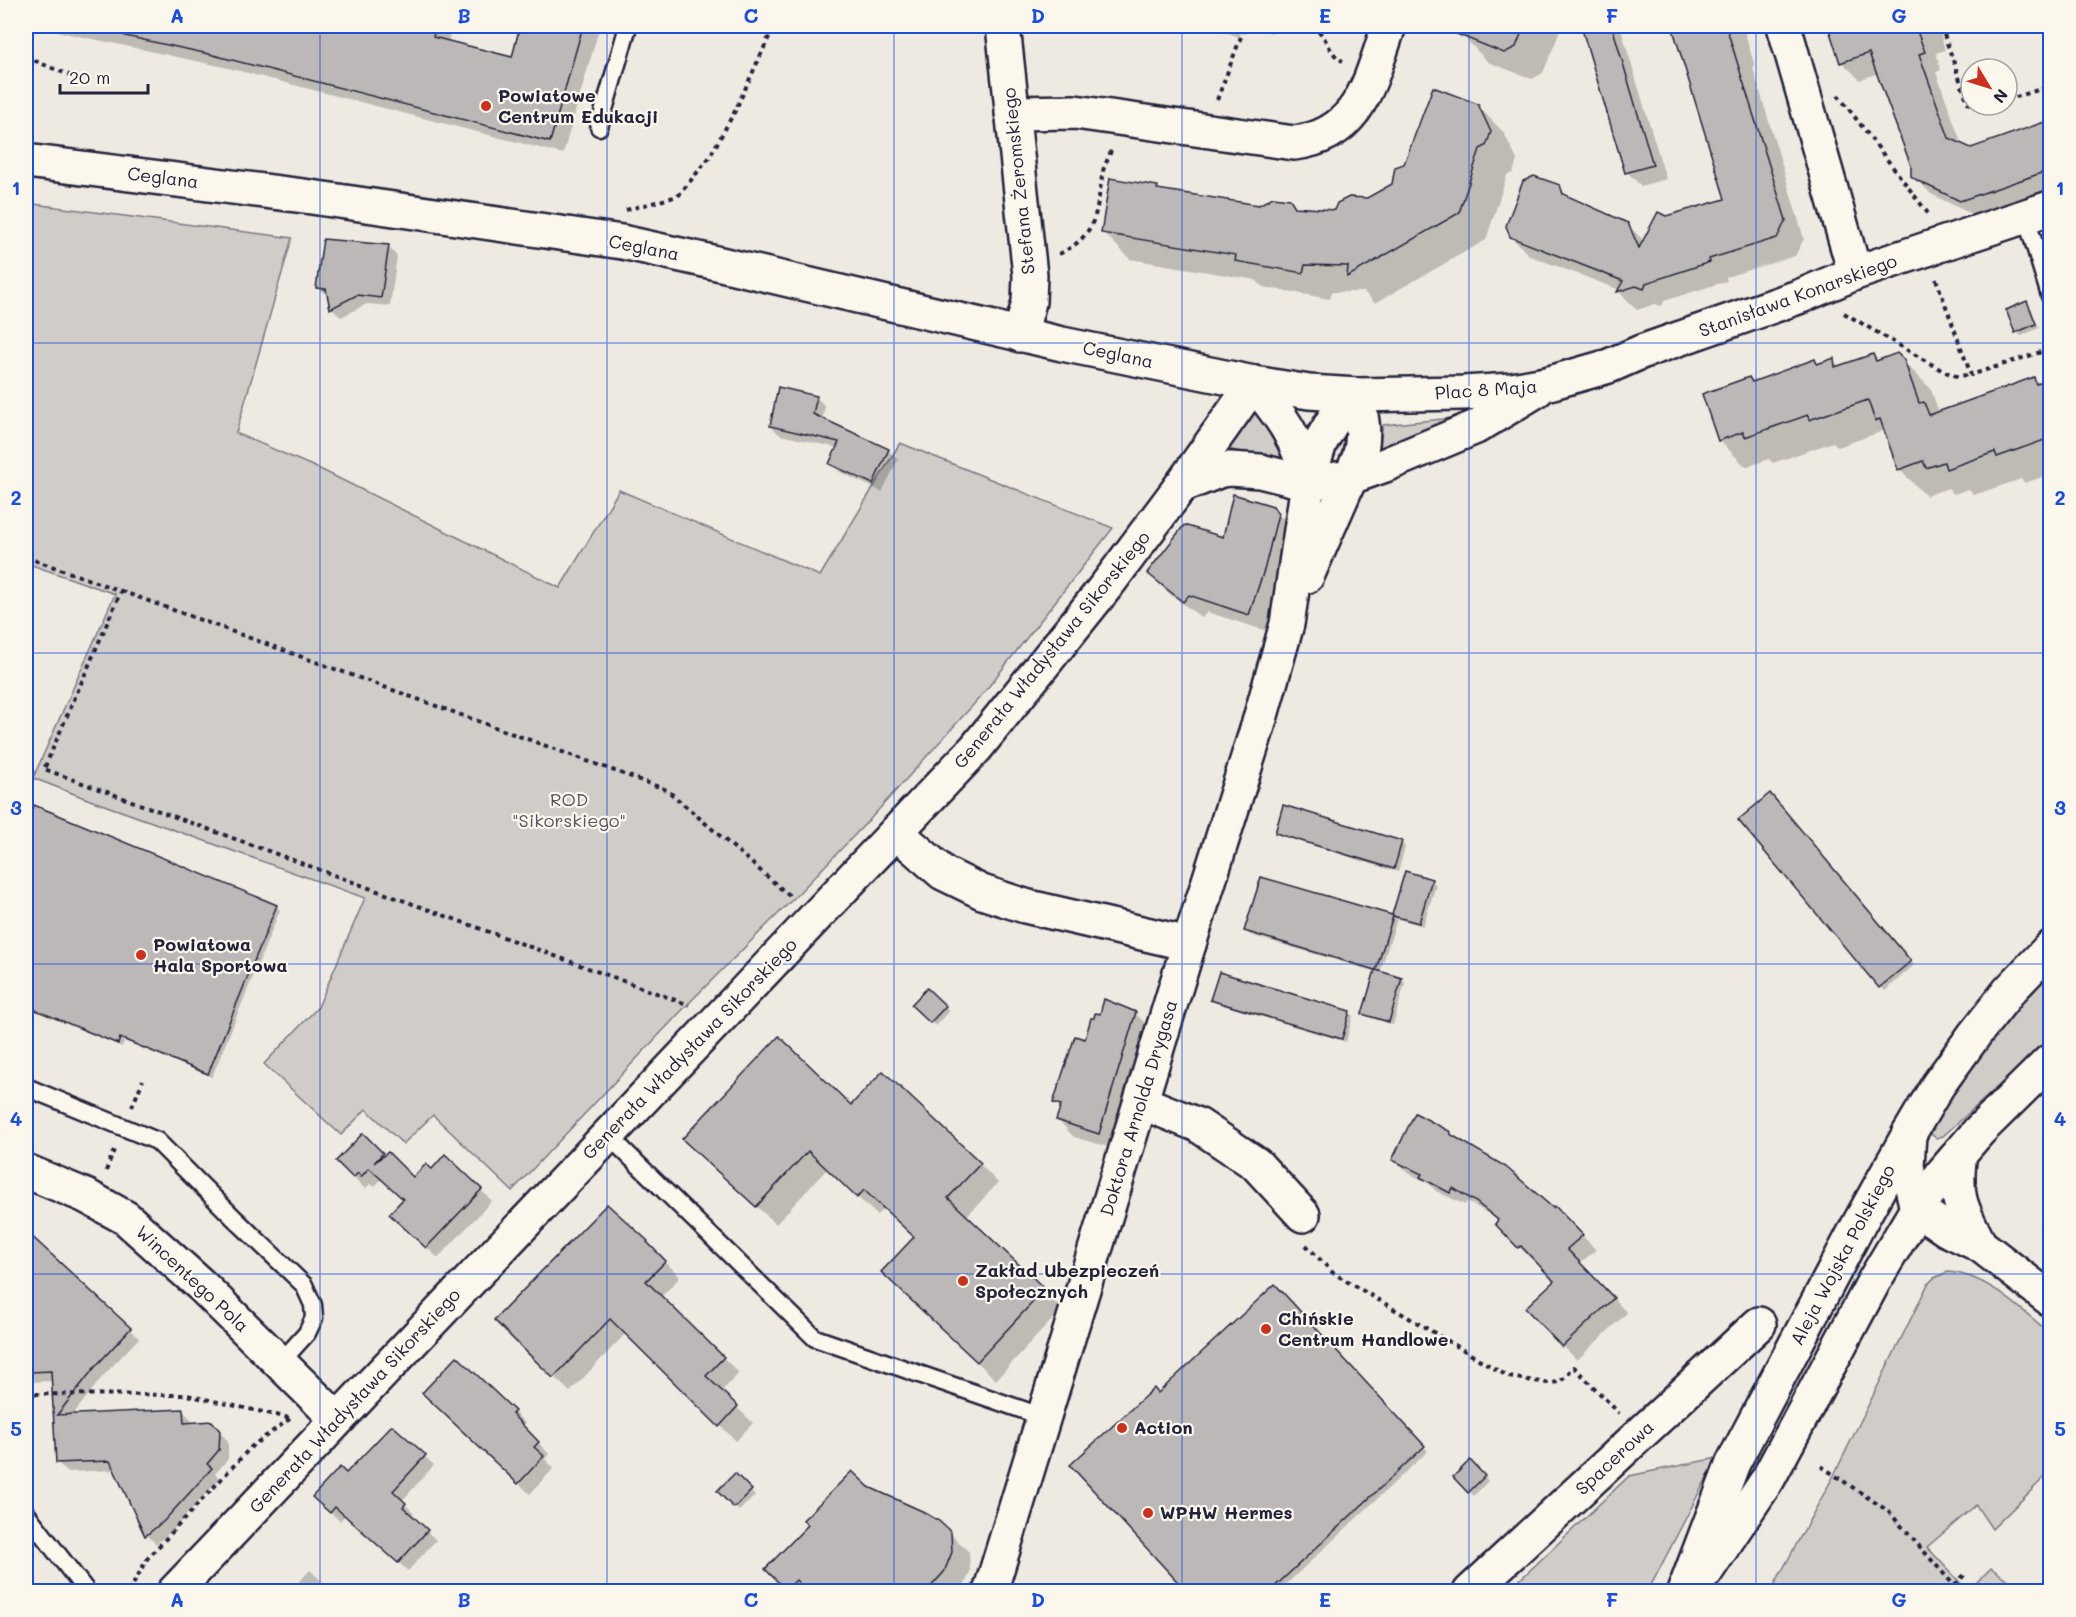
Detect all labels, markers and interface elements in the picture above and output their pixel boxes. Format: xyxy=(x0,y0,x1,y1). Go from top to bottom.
text: A xyxy=(170,2,184,28)
text: B xyxy=(457,2,471,28)
text: C xyxy=(744,2,759,28)
text: D xyxy=(1031,2,1045,28)
text: E xyxy=(1319,2,1331,28)
text: F xyxy=(1606,2,1619,28)
text: G xyxy=(1891,2,1907,28)
scale bar xyxy=(60,57,148,95)
north arrow xyxy=(1959,57,2019,117)
text: 20 m xyxy=(69,65,110,89)
place label: Powiatowe Centrum Edukacji xyxy=(498,83,658,128)
text: N xyxy=(1989,85,2013,108)
street label: Stefana Żeromskiego xyxy=(996,86,1040,276)
marker: Powiatowe Centrum Edukacji xyxy=(479,99,493,113)
street label: Ceglana xyxy=(126,161,200,193)
text: 1 xyxy=(12,174,20,200)
text: 1 xyxy=(2056,174,2064,200)
street label: Ceglana xyxy=(607,228,682,266)
street label: Stanisława Konarskiego xyxy=(1695,248,1900,342)
street label: Ceglana xyxy=(1081,335,1156,373)
street label: Plac 8 Maja xyxy=(1434,373,1538,405)
text: 2 xyxy=(10,484,22,510)
text: 2 xyxy=(2054,484,2066,510)
street label: Generała Władysława Sikorskiego xyxy=(948,525,1155,773)
park label: ROD "Sikorskiego" xyxy=(512,787,626,832)
text: 3 xyxy=(10,794,22,820)
text: 3 xyxy=(2054,794,2066,820)
place label: Powiatowa Hala Sportowa xyxy=(153,932,288,977)
street label: Generała Władysława Sikorskiego xyxy=(577,932,802,1164)
marker: Powiatowa Hala Sportowa xyxy=(134,948,148,962)
street label: Doktora Arnolda Drygasa xyxy=(1094,997,1182,1219)
text: 4 xyxy=(10,1105,23,1131)
text: 4 xyxy=(2054,1105,2067,1131)
street label: Aleja Wojska Polskiego xyxy=(1784,1160,1900,1349)
street label: Wincentego Pola xyxy=(131,1220,254,1337)
place label: Zakład Ubezpieczeń Społecznych xyxy=(975,1258,1159,1303)
marker: Zakład Ubezpieczeń Społecznych xyxy=(956,1274,970,1288)
street label: Generała Władysława Sikorskiego xyxy=(243,1282,465,1518)
place label: Chińskie Centrum Handlowe xyxy=(1278,1306,1449,1351)
marker: Chińskie Centrum Handlowe xyxy=(1259,1322,1273,1336)
text: 5 xyxy=(10,1415,22,1441)
place label: Action xyxy=(1134,1415,1193,1439)
street label: Spacerowa xyxy=(1570,1415,1659,1500)
text: 5 xyxy=(2054,1415,2066,1441)
marker: Action xyxy=(1115,1421,1129,1435)
place label: WPHW Hermes xyxy=(1160,1500,1293,1524)
marker: WPHW Hermes xyxy=(1141,1506,1155,1520)
text: A xyxy=(170,1586,184,1612)
text: B xyxy=(457,1586,471,1612)
text: C xyxy=(744,1586,759,1612)
text: D xyxy=(1031,1586,1045,1612)
text: E xyxy=(1319,1586,1331,1612)
text: F xyxy=(1606,1586,1619,1612)
text: G xyxy=(1891,1586,1907,1612)

